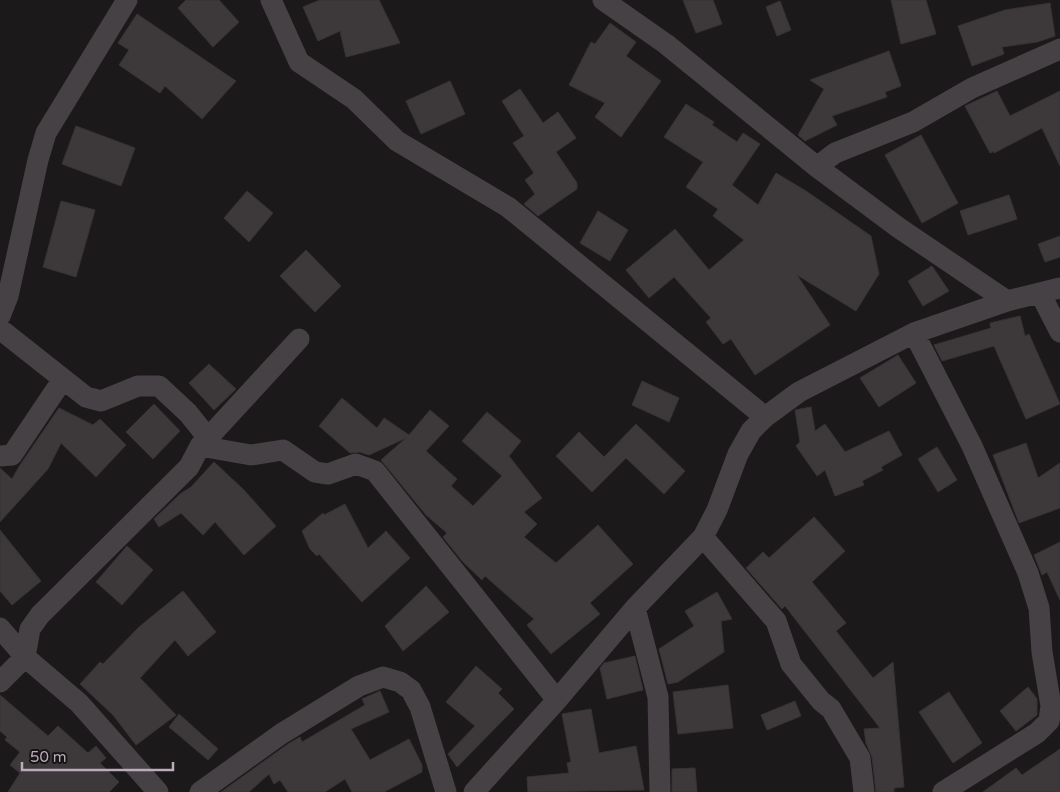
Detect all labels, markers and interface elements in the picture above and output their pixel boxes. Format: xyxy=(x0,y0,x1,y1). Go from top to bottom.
scale bar xyxy=(22,740,174,772)
text: 50 m xyxy=(30,748,67,766)

